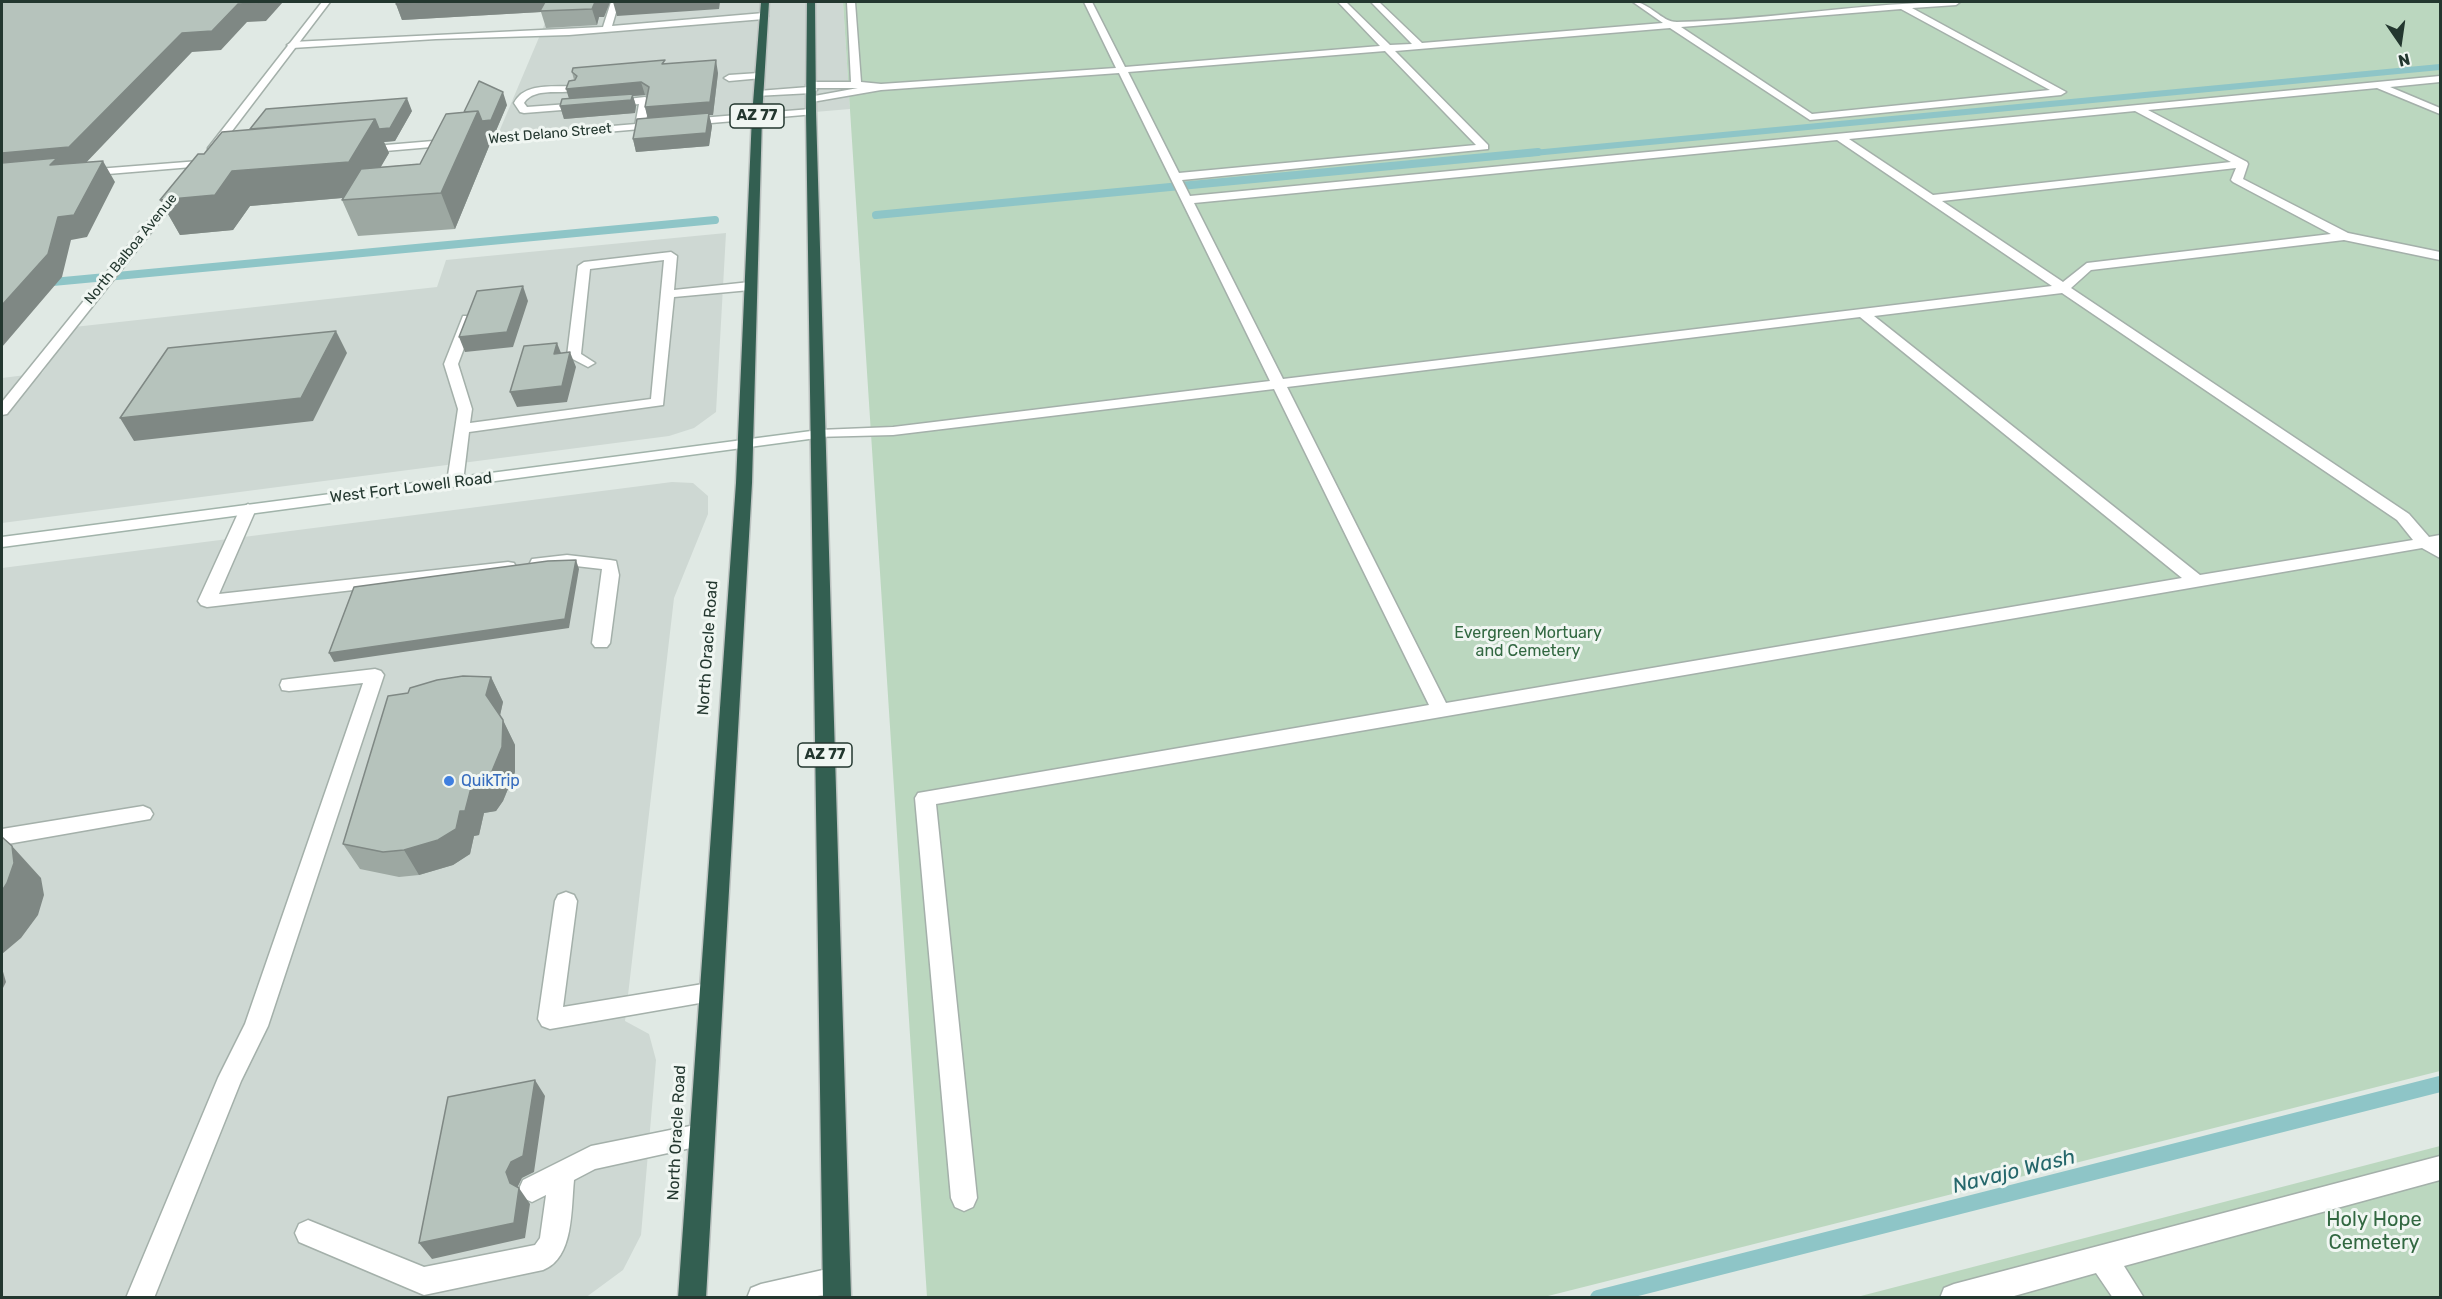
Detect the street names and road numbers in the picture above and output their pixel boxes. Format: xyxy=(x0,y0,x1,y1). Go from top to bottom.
road number: AZ 77 xyxy=(730,104,784,128)
street label: West Delano Street xyxy=(488,120,612,148)
street label: North Balboa Avenue xyxy=(81,190,181,308)
street label: West Fort Lowell Road xyxy=(329,469,493,507)
street label: North Oracle Road xyxy=(694,580,722,716)
road number: AZ 77 xyxy=(798,743,852,767)
street label: North Oracle Road xyxy=(664,1065,690,1201)

